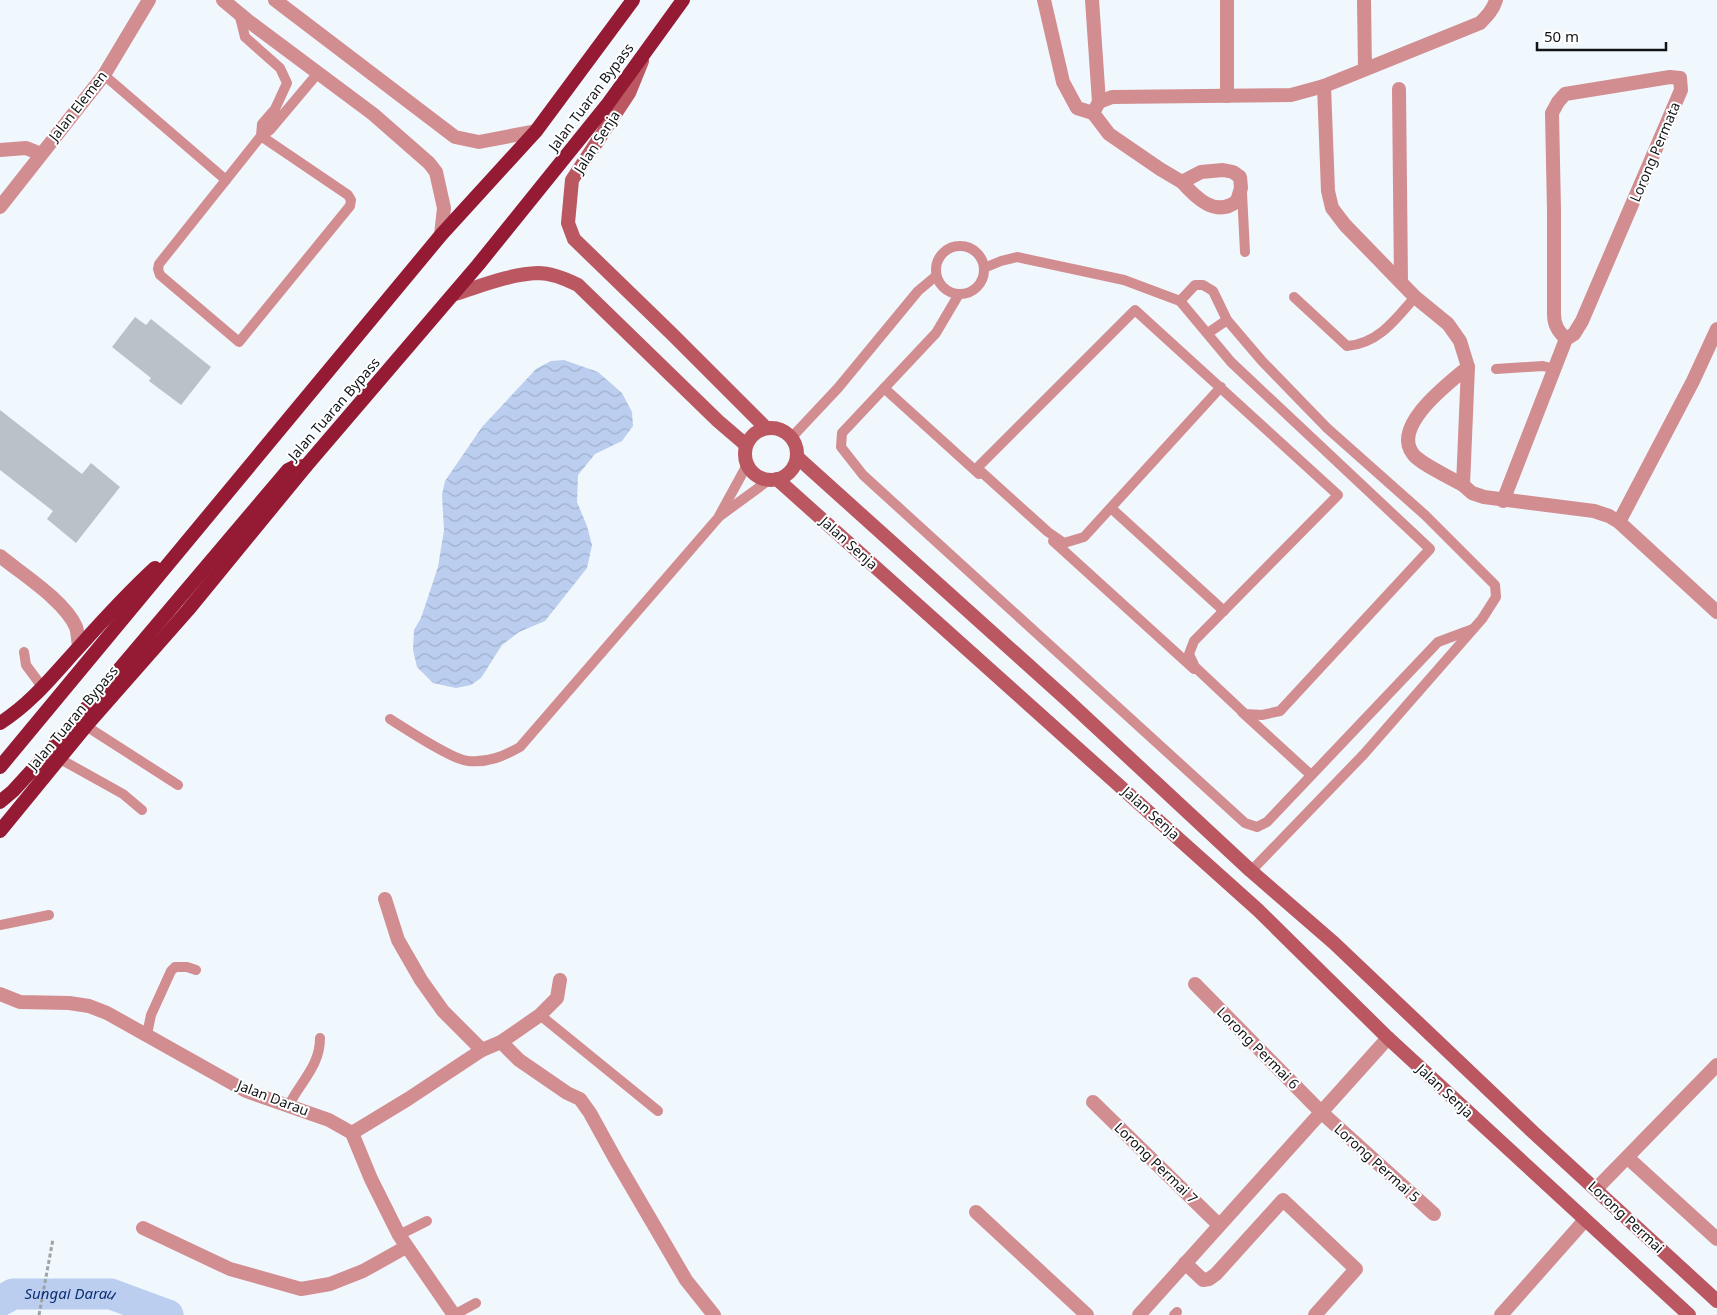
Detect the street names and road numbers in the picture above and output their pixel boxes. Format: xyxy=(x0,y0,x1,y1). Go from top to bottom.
street label: Jalan Tuaran Bypass xyxy=(542,39,638,156)
street label: Jalan Elemen xyxy=(43,67,111,146)
street label: Lorong Permata xyxy=(1625,99,1684,205)
street label: Jalan Senja xyxy=(568,107,624,178)
street label: Jalan Tuaran Bypass xyxy=(282,353,384,466)
street label: Jalan Senja xyxy=(815,510,882,573)
street label: Jalan Tuaran Bypass xyxy=(22,661,122,775)
street label: Jalan Senja xyxy=(1117,780,1184,843)
street label: Lorong Permai 6 xyxy=(1213,1002,1304,1093)
street label: Jalan Senja xyxy=(1411,1058,1478,1122)
street label: Jalan Darau xyxy=(233,1074,312,1120)
street label: Lorong Permai 7 xyxy=(1111,1118,1202,1207)
street label: Lorong Permai 5 xyxy=(1330,1119,1424,1206)
street label: Lorong Permai xyxy=(1584,1176,1668,1257)

